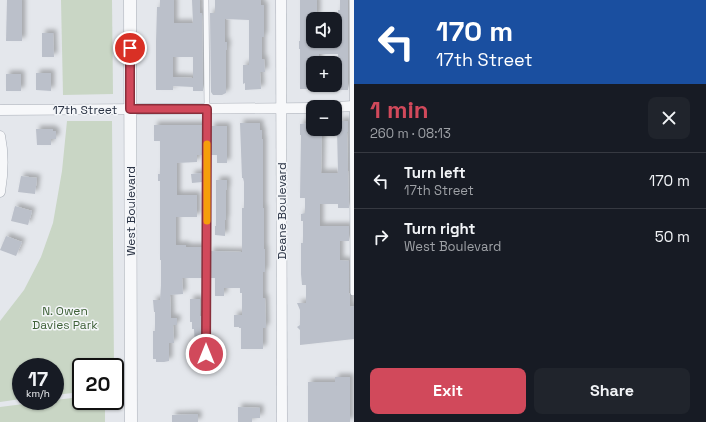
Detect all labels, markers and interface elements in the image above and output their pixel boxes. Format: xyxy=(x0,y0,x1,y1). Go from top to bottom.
map controls xyxy=(306,12,342,136)
button: sound xyxy=(306,12,342,48)
text: 170 m xyxy=(436,13,513,49)
icon: left xyxy=(370,16,422,68)
pin xyxy=(113,31,147,65)
icon: arrive xyxy=(119,37,141,59)
text: 17th Street xyxy=(436,48,533,71)
button: + xyxy=(306,56,342,92)
text: 1 min xyxy=(370,94,429,125)
button: close xyxy=(648,97,690,139)
button: − xyxy=(306,100,342,136)
street label: 17th Street xyxy=(53,102,117,118)
text: 260 m · 08:13 xyxy=(370,125,451,142)
street label: Deane Boulevard xyxy=(274,162,290,260)
text: Turn left xyxy=(404,163,466,182)
street label: West Boulevard xyxy=(123,166,139,256)
icon: left xyxy=(370,170,392,192)
text: 170 m xyxy=(649,171,690,190)
text: 17th Street xyxy=(404,182,474,199)
text: Turn right xyxy=(404,219,475,238)
icon: right xyxy=(370,226,392,248)
text: 50 m xyxy=(655,227,690,246)
text: West Boulevard xyxy=(404,238,501,255)
park label: N. Owen Davies Park xyxy=(32,303,98,333)
position arrow xyxy=(185,333,227,375)
speed limit sign: 20 xyxy=(72,358,124,410)
text: 17 xyxy=(28,366,48,392)
button: Exit xyxy=(370,368,526,414)
button: Share xyxy=(534,368,690,414)
text: km/h xyxy=(26,387,50,400)

